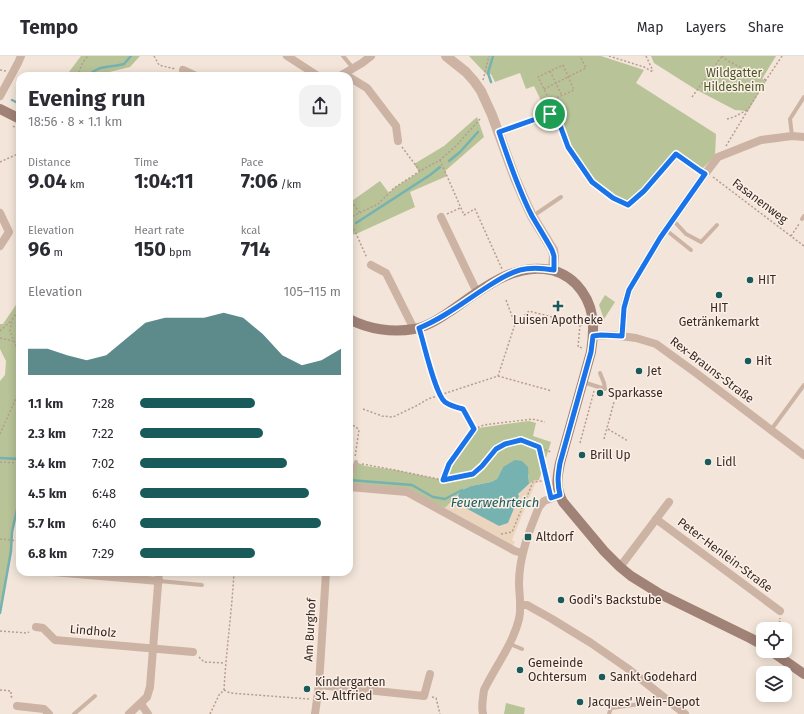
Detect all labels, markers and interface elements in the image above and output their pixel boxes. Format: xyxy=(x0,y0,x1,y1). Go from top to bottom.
text: Tempo xyxy=(20,16,78,39)
text: Map xyxy=(637,19,663,36)
text: Layers xyxy=(685,19,726,36)
text: Share xyxy=(748,19,784,36)
park label: Wildgatter Hildesheim xyxy=(703,66,765,94)
text: Evening run xyxy=(28,85,145,112)
button: share xyxy=(299,85,341,127)
pin xyxy=(533,97,567,131)
icon: arrive xyxy=(539,103,561,125)
text: 18:56 · 8 × 1.1 km xyxy=(28,114,122,129)
text: Distance xyxy=(28,156,71,169)
text: Time xyxy=(134,156,159,169)
text: Pace xyxy=(241,156,263,169)
text: 9.04 xyxy=(28,169,67,193)
text: 1:04:11 xyxy=(134,169,194,193)
text: 7:06 xyxy=(241,169,278,193)
street label: Fasanenweg xyxy=(730,176,791,227)
text: km xyxy=(67,178,85,191)
text: /km xyxy=(278,178,302,191)
text: Elevation xyxy=(28,224,74,237)
text: Heart rate xyxy=(134,224,184,237)
text: kcal xyxy=(241,224,260,237)
text: 96 xyxy=(28,237,50,261)
text: 150 xyxy=(134,237,166,261)
text: 714 xyxy=(241,237,270,261)
text: m xyxy=(50,246,63,259)
text: bpm xyxy=(166,246,191,259)
place label: HIT xyxy=(758,273,777,287)
marker: HIT xyxy=(745,275,755,285)
text: Elevation xyxy=(28,284,82,299)
text: 105–115 m xyxy=(284,284,341,299)
marker: HIT Getränkemarkt xyxy=(714,290,724,300)
marker: Luisen Apotheke xyxy=(553,301,563,311)
place label: HIT Getränkemarkt xyxy=(679,301,760,329)
place label: Luisen Apotheke xyxy=(513,313,603,327)
street label: Rex-Brauns-Straße xyxy=(667,334,757,406)
place label: Hit xyxy=(756,354,773,368)
marker: Hit xyxy=(743,356,753,366)
place label: Jet xyxy=(647,364,662,378)
marker: Jet xyxy=(634,366,644,376)
place label: Sparkasse xyxy=(608,386,663,400)
marker: Sparkasse xyxy=(595,388,605,398)
text: 1.1 km xyxy=(28,396,63,411)
text: 7:28 xyxy=(92,396,115,411)
text: 2.3 km xyxy=(28,426,66,441)
text: 7:22 xyxy=(92,426,114,441)
place label: Brill Up xyxy=(590,448,631,462)
marker: Brill Up xyxy=(577,450,587,460)
place label: Lidl xyxy=(716,455,737,469)
text: 3.4 km xyxy=(28,456,66,471)
text: 7:02 xyxy=(92,456,114,471)
marker: Lidl xyxy=(703,457,713,467)
text: 4.5 km xyxy=(28,486,67,501)
text: 6:48 xyxy=(92,486,116,501)
water label: Feuerwehrteich xyxy=(451,495,539,510)
street label: Peter-Henlein-Straße xyxy=(675,515,775,595)
text: 5.7 km xyxy=(28,516,65,531)
text: 6:40 xyxy=(92,516,116,531)
place label: Altdorf xyxy=(536,530,574,544)
marker: Altdorf xyxy=(523,532,533,542)
text: 6.8 km xyxy=(28,546,67,561)
text: 7:29 xyxy=(92,546,114,561)
place label: Godi's Backstube xyxy=(569,593,662,607)
marker: Godi's Backstube xyxy=(556,595,566,605)
street label: Am Burghof xyxy=(301,597,319,662)
street label: Lindholz xyxy=(69,622,117,640)
map controls xyxy=(756,622,792,702)
button: locate xyxy=(756,622,792,658)
place label: Gemeinde Ochtersum xyxy=(528,656,587,684)
marker: Gemeinde Ochtersum xyxy=(515,665,525,675)
button: layers xyxy=(756,666,792,702)
place label: Sankt Godehard xyxy=(610,670,697,684)
marker: Sankt Godehard xyxy=(597,672,607,682)
place label: Kindergarten St. Altfried xyxy=(315,675,386,703)
marker: Kindergarten St. Altfried xyxy=(302,684,312,694)
place label: Jacques' Wein-Depot xyxy=(588,695,701,709)
marker: Jacques' Wein-Depot xyxy=(575,697,585,707)

